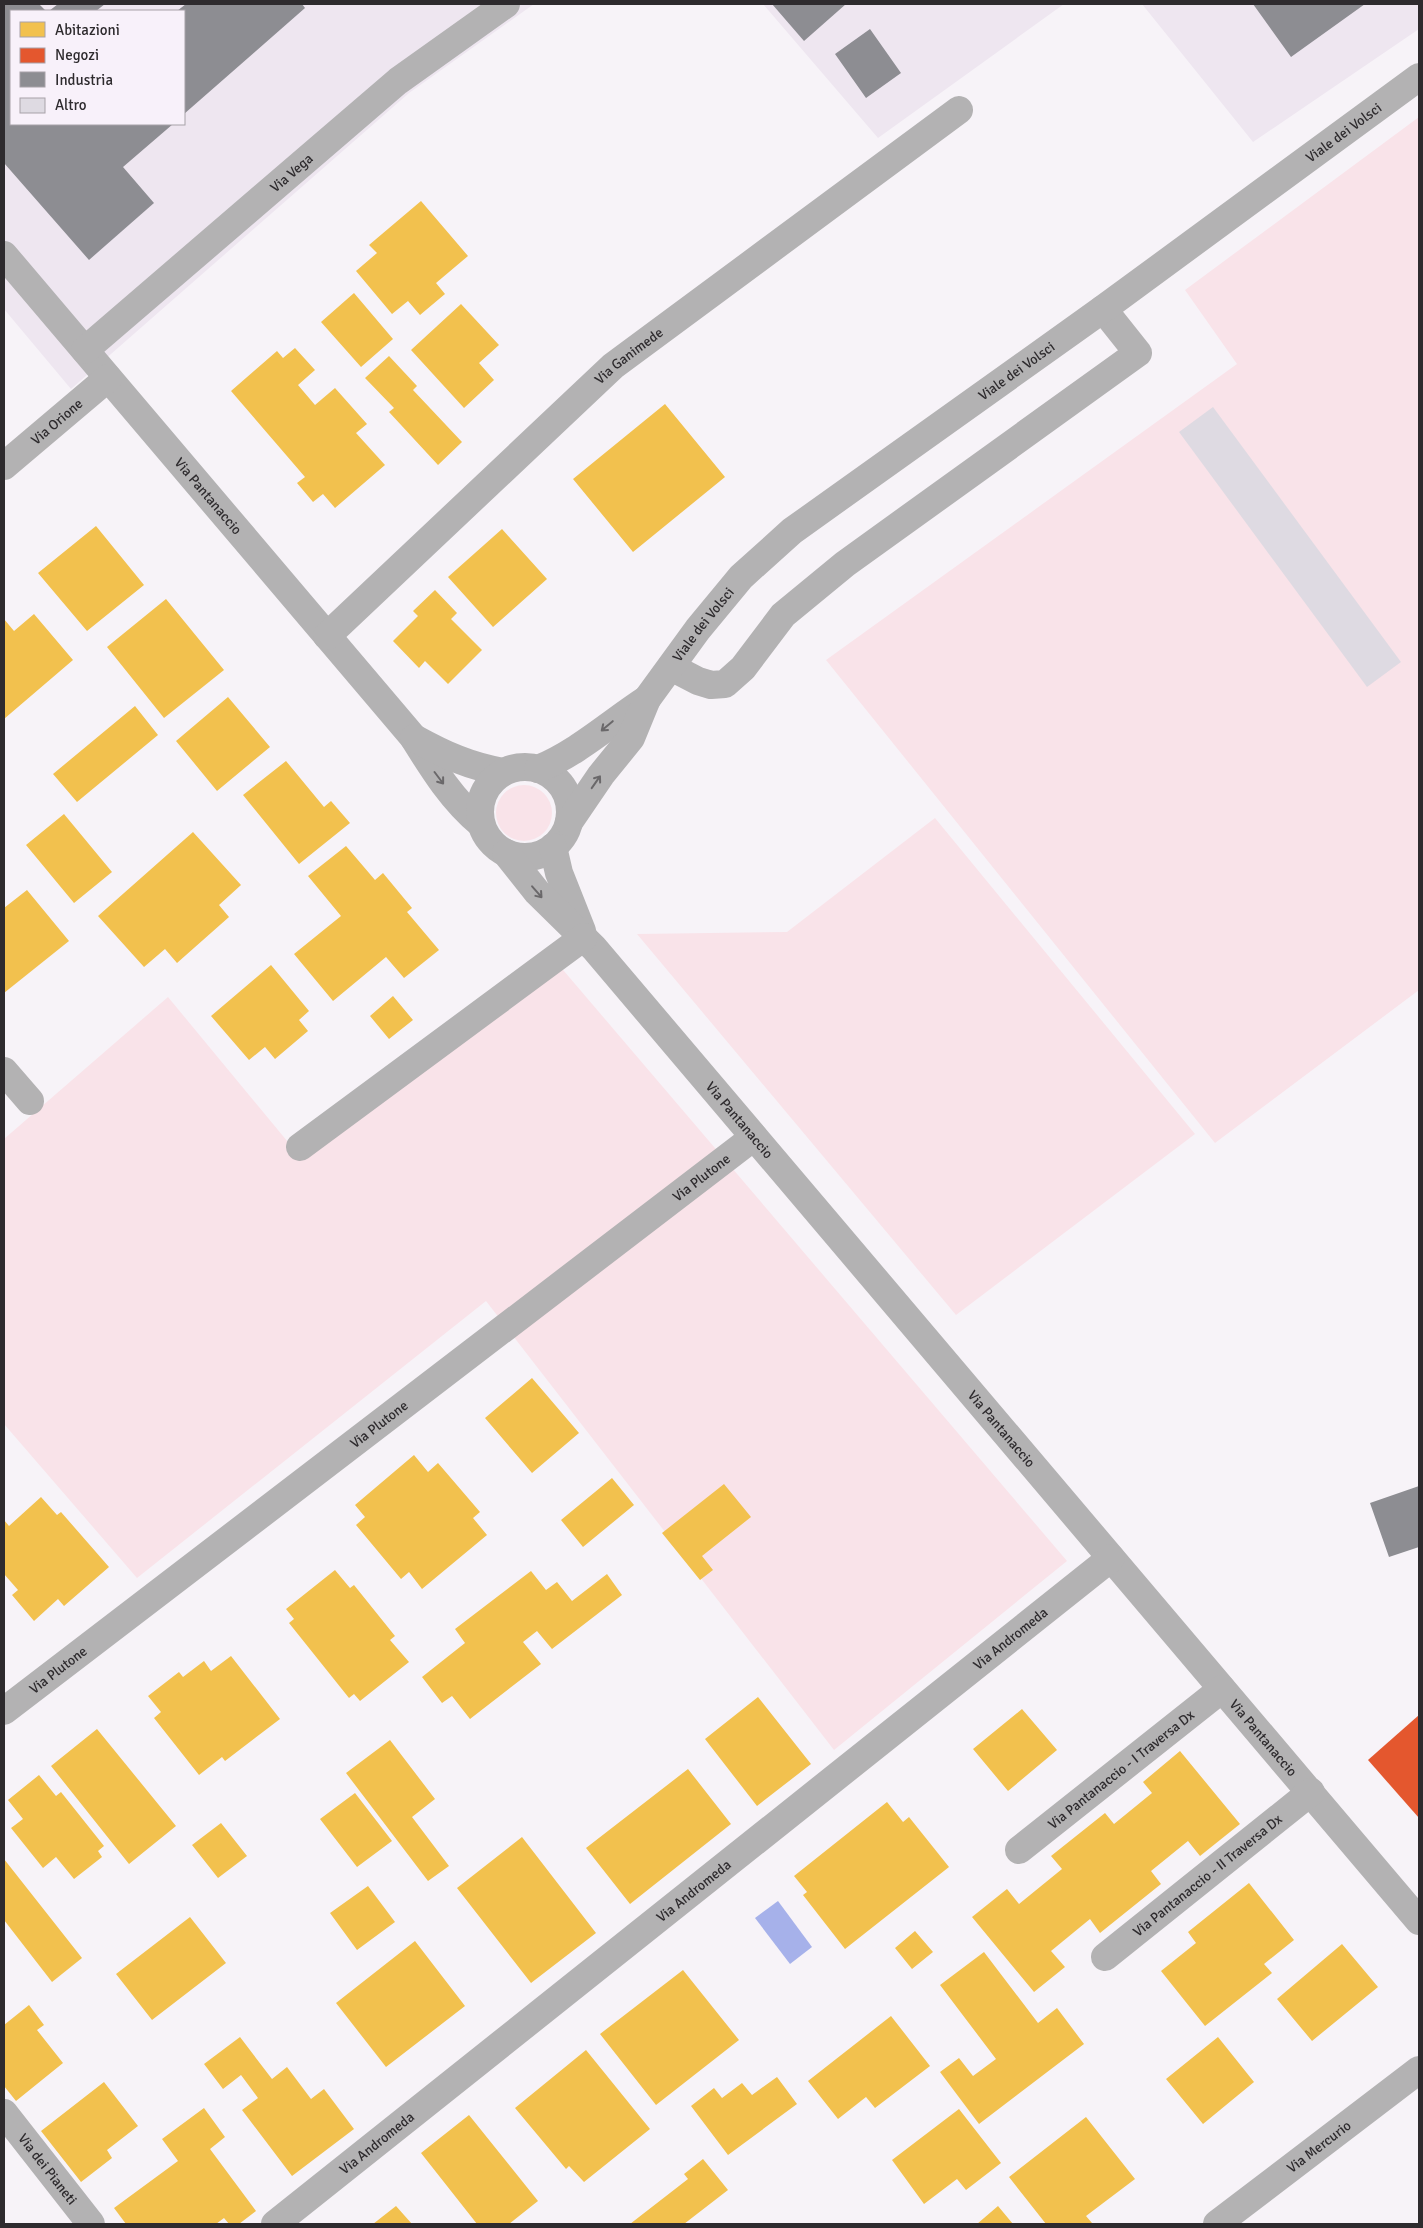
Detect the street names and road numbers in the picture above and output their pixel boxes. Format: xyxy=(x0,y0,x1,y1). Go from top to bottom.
street label: Viale dei Volsci xyxy=(1303,99,1385,166)
street label: Via Vega xyxy=(267,150,316,196)
street label: Via Ganimede xyxy=(591,324,666,388)
street label: Viale dei Volsci xyxy=(975,338,1058,404)
street label: Via Orione xyxy=(28,395,86,448)
street label: Via Pantanaccio xyxy=(171,454,245,538)
street label: Viale dei Volsci xyxy=(669,584,738,665)
street label: Via Pantanaccio xyxy=(702,1078,777,1162)
street label: Via Plutone xyxy=(669,1150,734,1205)
street label: Via Pantanaccio xyxy=(964,1387,1039,1471)
street label: Via Plutone xyxy=(347,1397,411,1452)
street label: Via Andromeda xyxy=(970,1604,1051,1674)
street label: Via Plutone xyxy=(26,1643,91,1698)
street label: Via Pantanaccio xyxy=(1226,1696,1301,1780)
street label: Via Pantanaccio - I Traversa Dx xyxy=(1045,1706,1198,1833)
street label: Via Pantanaccio - II Traversa Dx xyxy=(1130,1810,1286,1940)
street label: Via Andromeda xyxy=(653,1856,734,1926)
street label: Via Andromeda xyxy=(336,2109,418,2178)
street label: Via Mercurio xyxy=(1284,2117,1354,2177)
street label: Via dei Pianeti xyxy=(14,2130,81,2208)

